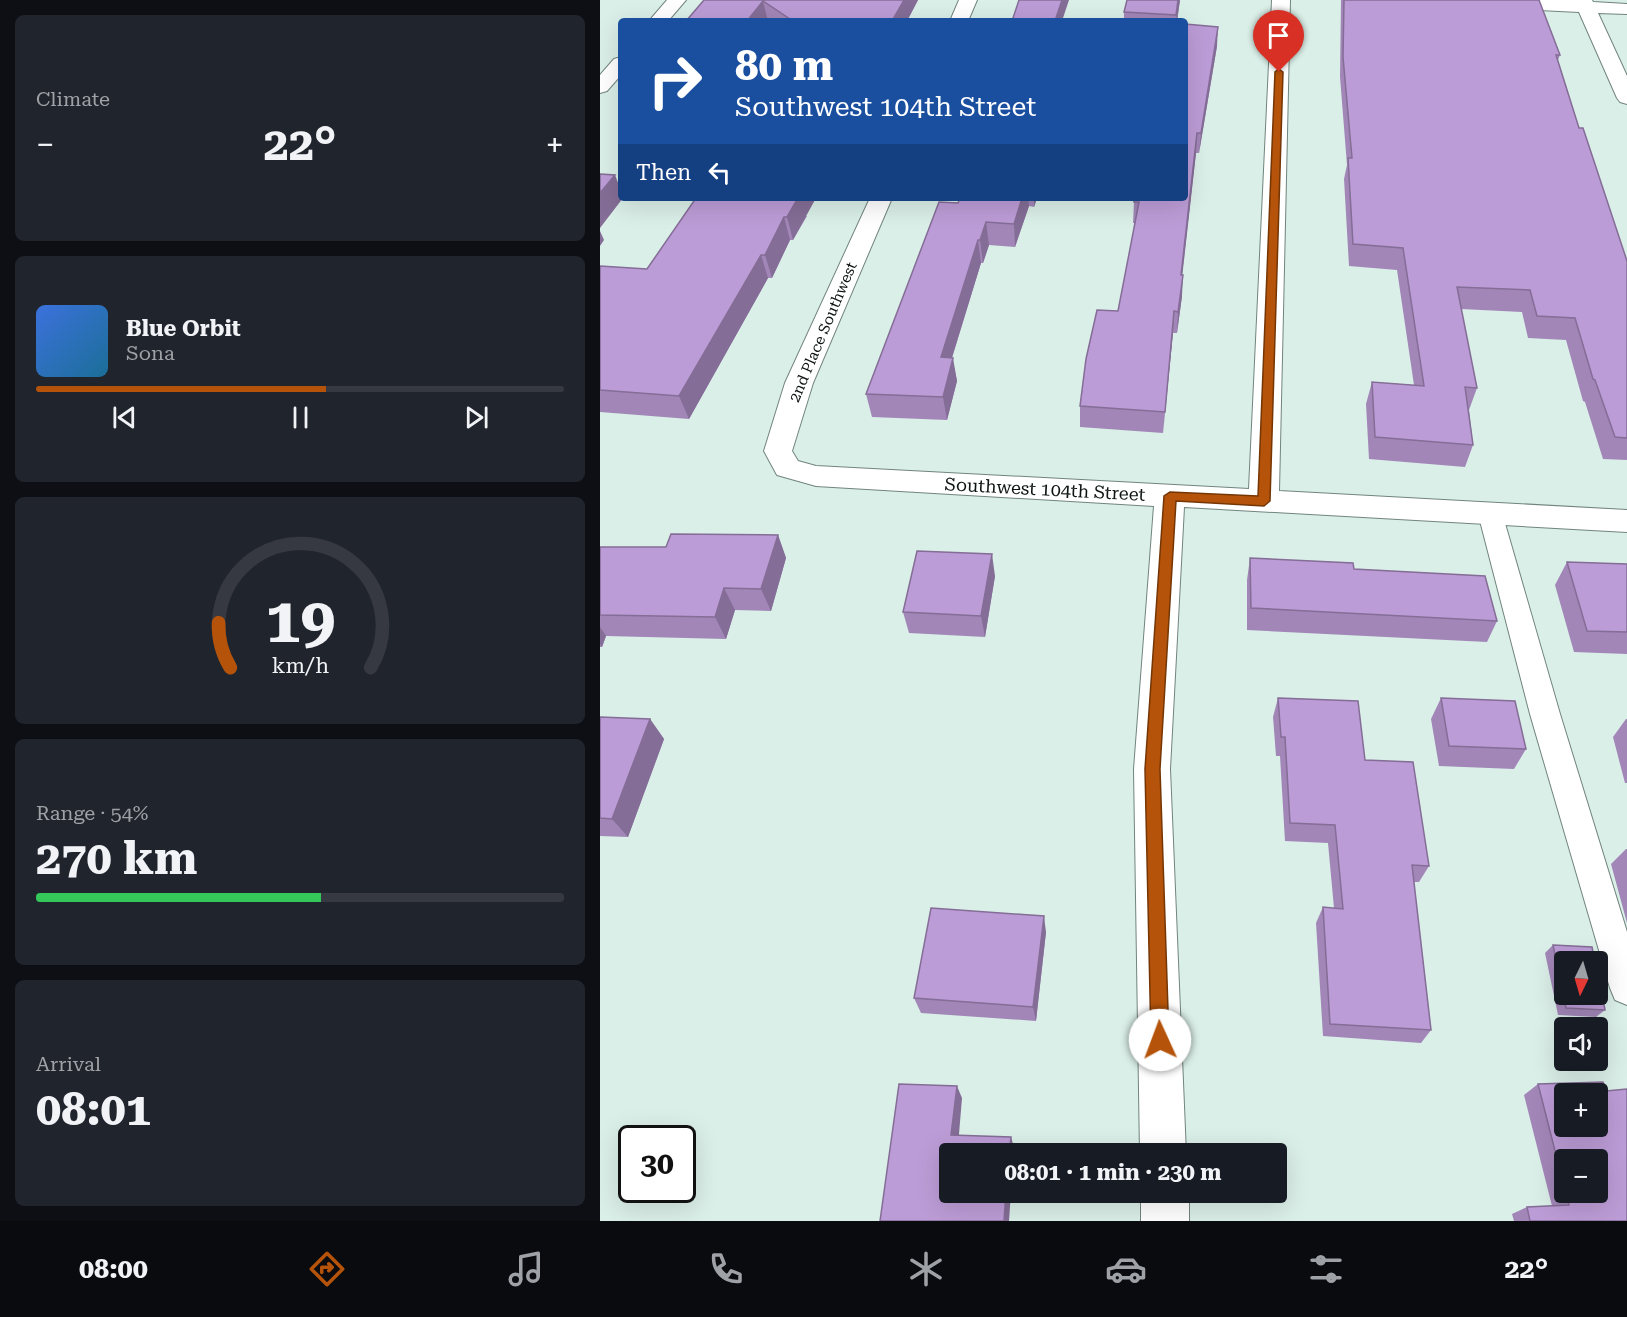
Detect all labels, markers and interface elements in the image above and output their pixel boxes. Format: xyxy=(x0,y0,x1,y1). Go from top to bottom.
pin xyxy=(1253,10,1304,72)
icon: arrive xyxy=(1262,19,1295,52)
text: 80 m xyxy=(735,41,833,90)
icon: right xyxy=(636,42,714,120)
text: Climate xyxy=(36,87,110,111)
text: Southwest 104th Street xyxy=(735,91,1036,123)
text: 22° xyxy=(264,118,336,171)
text: − xyxy=(36,125,54,164)
text: + xyxy=(546,125,564,164)
icon: left xyxy=(703,156,736,189)
text: Then xyxy=(636,160,691,185)
street label: 2nd Place Southwest xyxy=(785,259,861,405)
text: Blue Orbit xyxy=(126,316,241,341)
text: Sona xyxy=(126,341,175,365)
icon: previous xyxy=(108,401,141,434)
icon: pause xyxy=(284,401,317,434)
icon: next xyxy=(460,401,493,434)
street label: Southwest 104th Street xyxy=(944,473,1146,505)
text: 19 xyxy=(265,584,335,657)
text: km/h xyxy=(271,653,329,678)
text: Range · 54% xyxy=(36,801,148,825)
text: 270 km xyxy=(36,832,197,885)
north arrow xyxy=(1554,951,1608,1005)
map controls xyxy=(1554,951,1608,1203)
position arrow xyxy=(1128,1008,1192,1072)
button: sound xyxy=(1554,1017,1608,1071)
text: Arrival xyxy=(36,1052,101,1076)
text: 08:01 xyxy=(36,1083,151,1136)
button: + xyxy=(1554,1083,1608,1137)
speed limit sign: 30 xyxy=(618,1125,696,1203)
button: − xyxy=(1554,1149,1608,1203)
text: 08:01 · 1 min · 230 m xyxy=(1004,1160,1222,1185)
icon: directions xyxy=(306,1248,348,1290)
icon: music xyxy=(505,1248,547,1290)
icon: phone xyxy=(705,1248,747,1290)
icon: climate xyxy=(905,1248,947,1290)
icon: car xyxy=(1105,1248,1147,1290)
icon: filters xyxy=(1305,1248,1347,1290)
text: 08:00 xyxy=(79,1253,148,1285)
text: 22° xyxy=(1504,1253,1548,1285)

